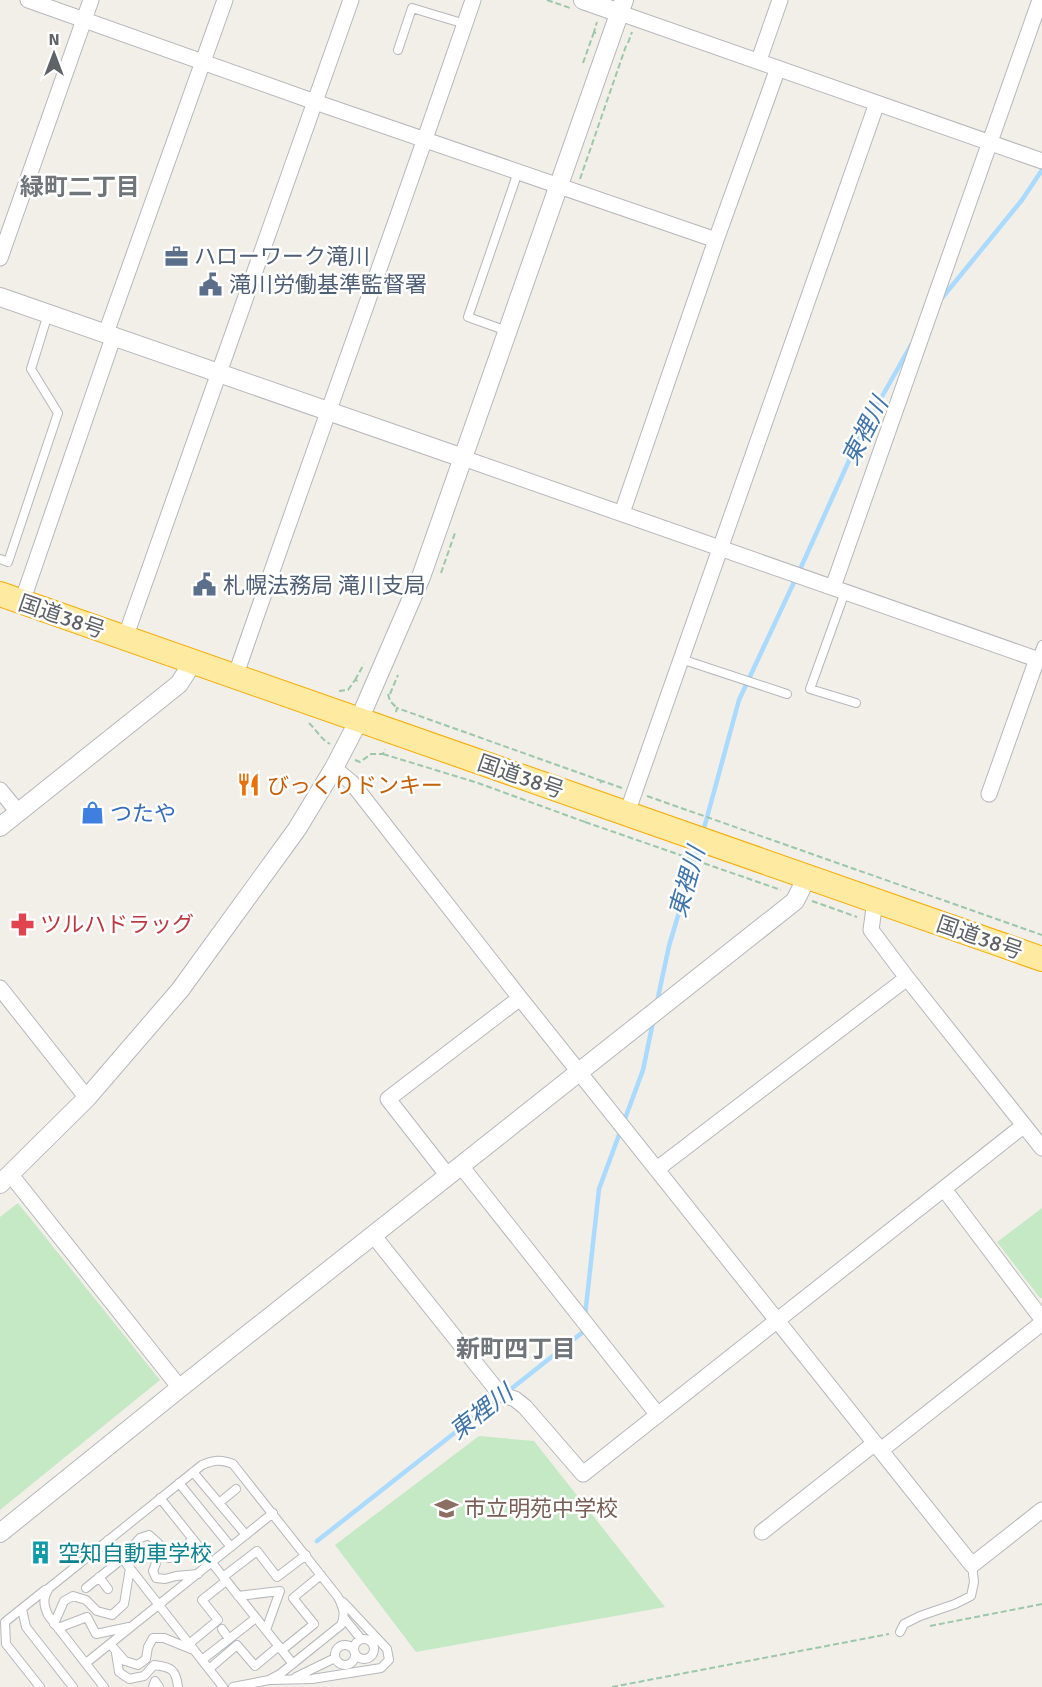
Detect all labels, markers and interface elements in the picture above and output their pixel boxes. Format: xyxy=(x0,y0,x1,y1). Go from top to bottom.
north arrow xyxy=(24,24,84,84)
text: N xyxy=(48,30,60,50)
district label: 緑町二丁目 xyxy=(20,172,140,202)
office icon: ハローワーク滝川 xyxy=(163,243,189,269)
place label: ハローワーク滝川 xyxy=(194,243,370,270)
public building icon: 滝川労働基準監督署 xyxy=(198,271,224,297)
place label: 滝川労働基準監督署 xyxy=(229,271,427,298)
water label: 東裡川 xyxy=(835,389,896,470)
public building icon: 札幌法務局 滝川支局 xyxy=(192,572,218,598)
place label: 札幌法務局 滝川支局 xyxy=(223,572,426,599)
street label: 国道38号 xyxy=(15,589,109,644)
street label: 国道38号 xyxy=(474,749,568,804)
restaurant icon: びっくりドンキー xyxy=(236,772,262,798)
place label: びっくりドンキー xyxy=(267,772,443,799)
shop icon: つたや xyxy=(79,800,105,826)
place label: つたや xyxy=(110,800,176,827)
water label: 東裡川 xyxy=(663,840,712,921)
street label: 国道38号 xyxy=(933,910,1027,965)
pharmacy icon: ツルハドラッグ xyxy=(9,911,35,937)
place label: ツルハドラッグ xyxy=(40,911,194,938)
district label: 新町四丁目 xyxy=(456,1334,576,1364)
water label: 東裡川 xyxy=(443,1376,521,1446)
school or university icon: 市立明苑中学校 xyxy=(433,1495,459,1521)
place label: 市立明苑中学校 xyxy=(464,1495,618,1522)
building icon: 空知自動車学校 xyxy=(27,1540,53,1566)
place label: 空知自動車学校 xyxy=(58,1540,212,1567)

